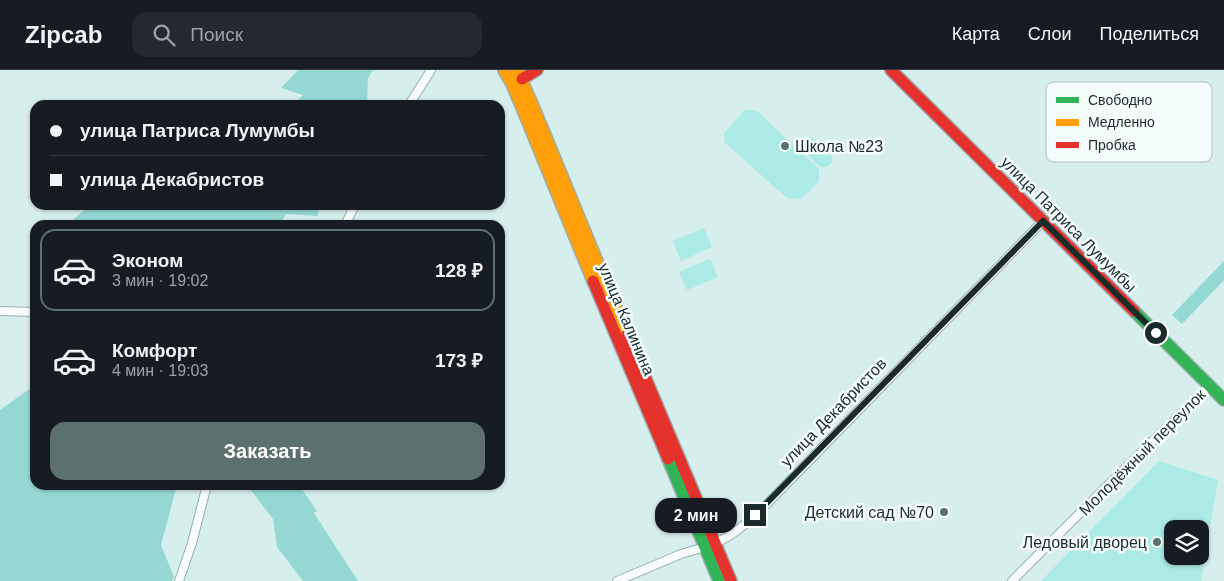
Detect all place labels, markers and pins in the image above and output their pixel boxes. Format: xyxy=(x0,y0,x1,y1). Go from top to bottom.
place label: Школа №23 xyxy=(795,138,883,155)
marker: Школа №23 xyxy=(779,140,791,152)
place label: Детский сад №70 xyxy=(805,504,934,521)
marker: Детский сад №70 xyxy=(938,506,950,518)
place label: Ледовый дворец xyxy=(1023,534,1147,551)
marker: Ледовый дворец xyxy=(1151,536,1163,548)

